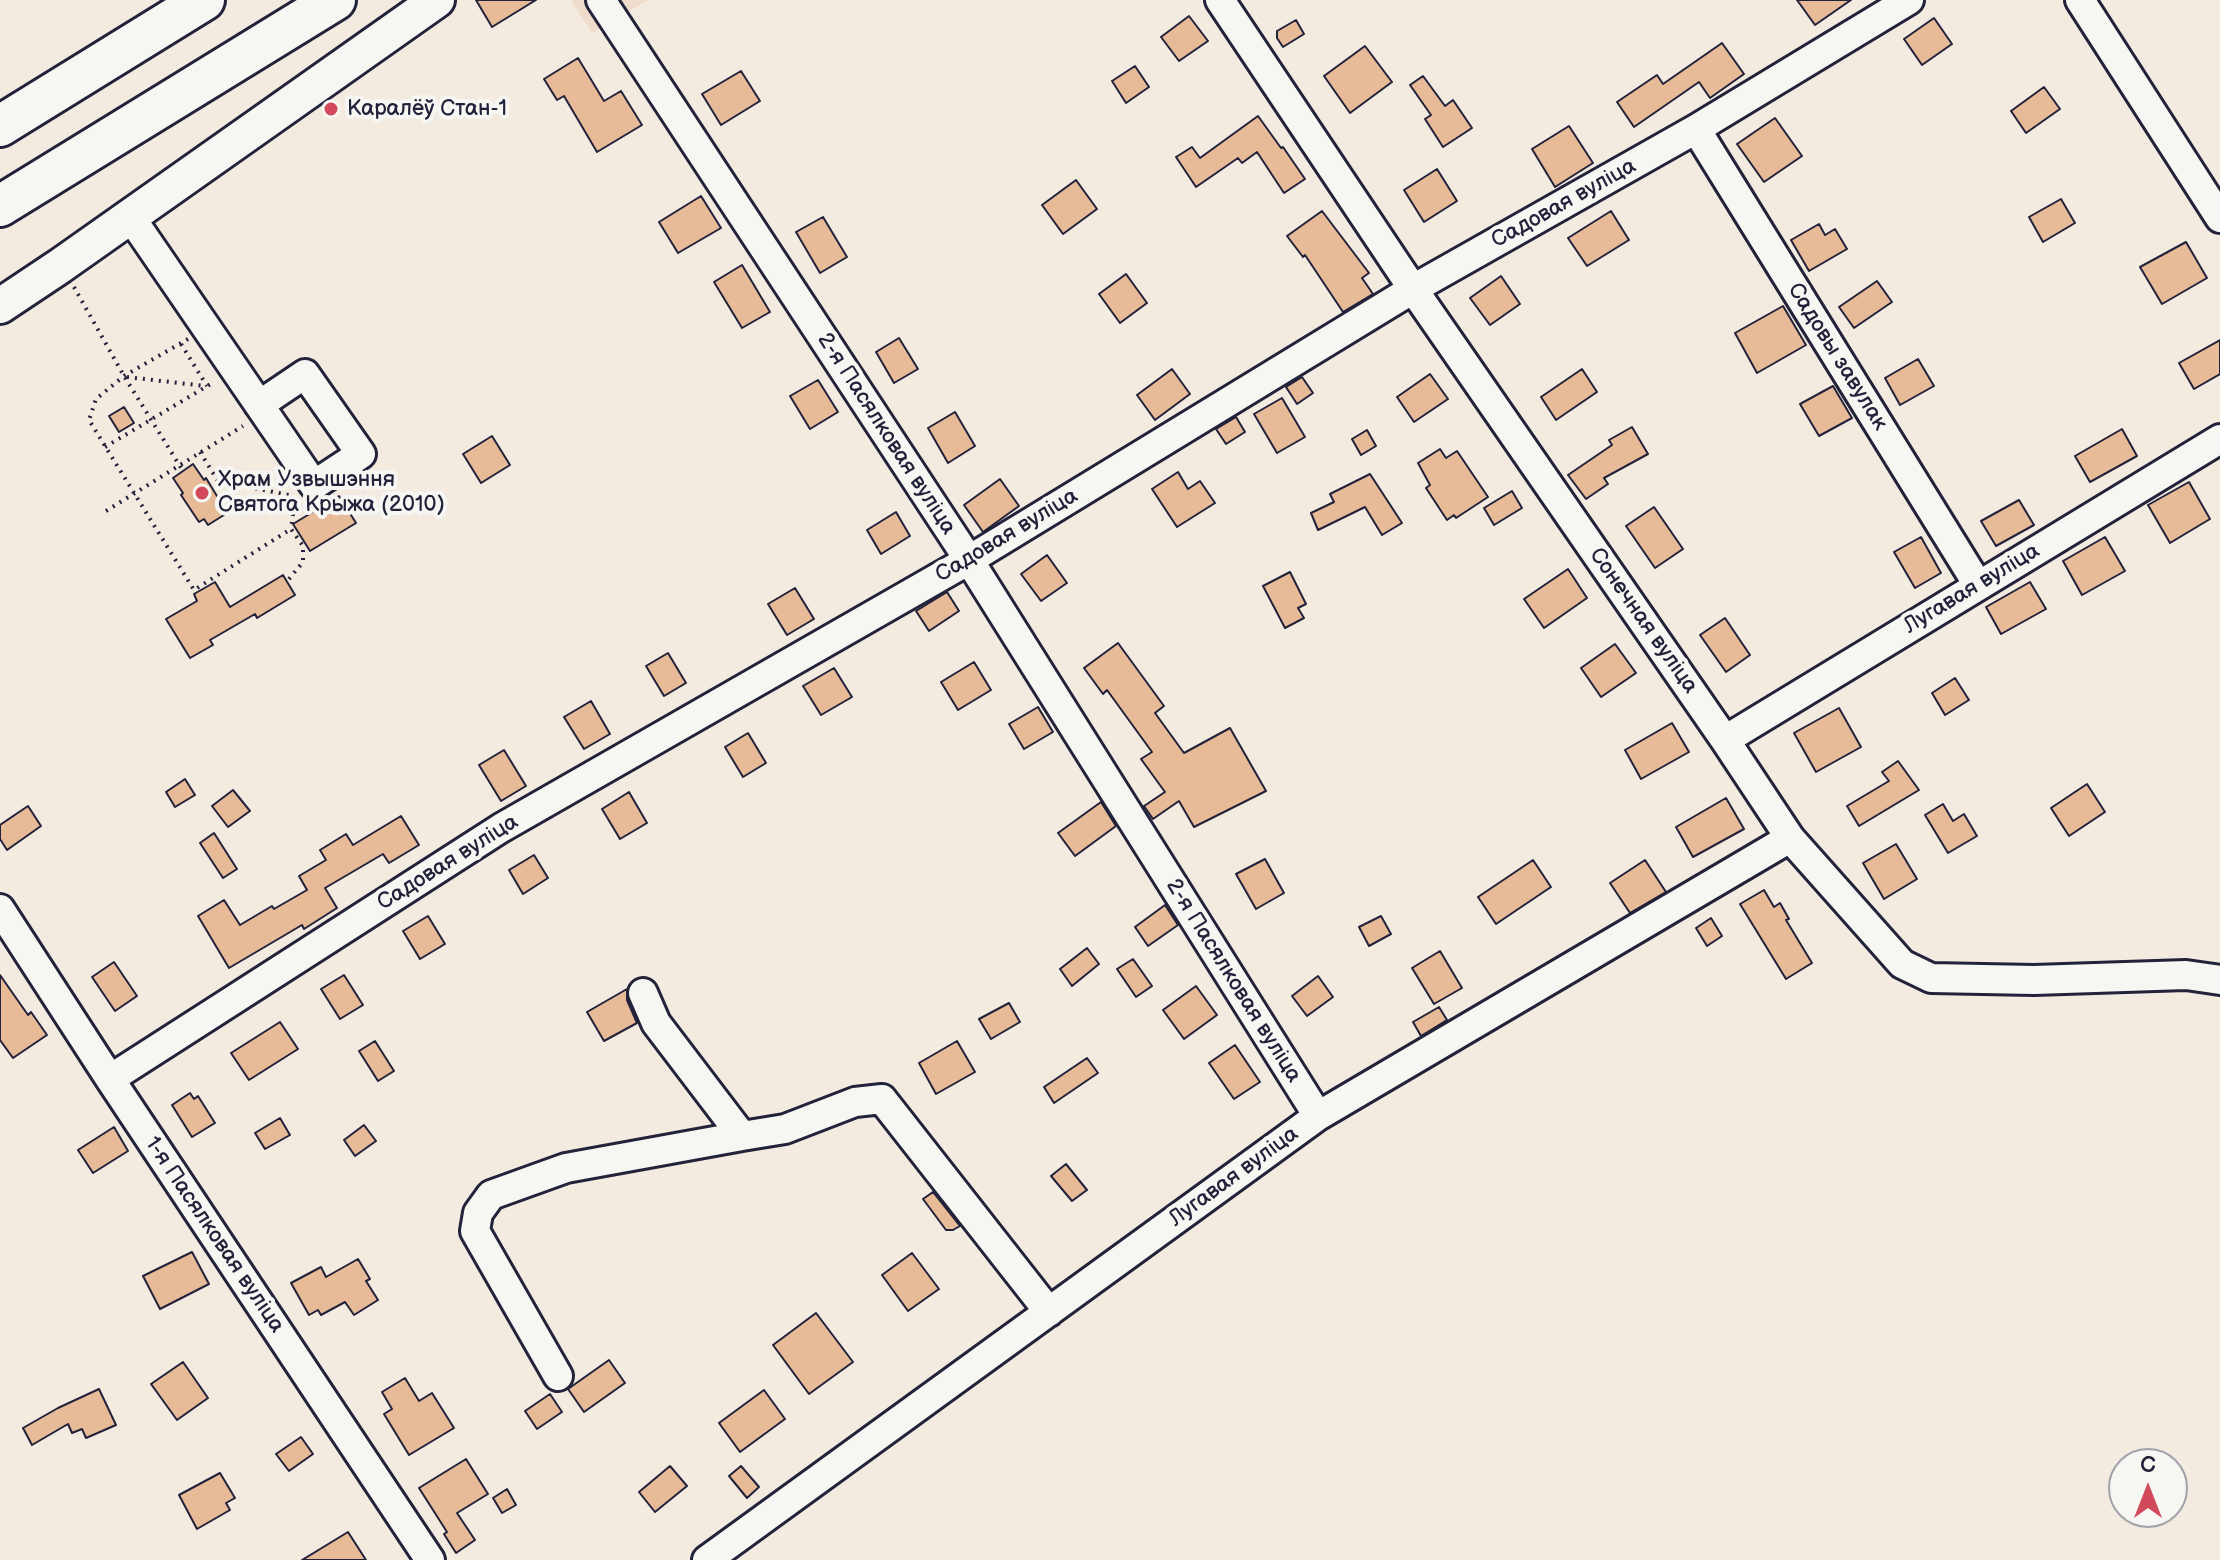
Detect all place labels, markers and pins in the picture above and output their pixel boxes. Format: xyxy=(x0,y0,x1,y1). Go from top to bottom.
place label: Каралёў Стан-1 xyxy=(347,96,507,122)
marker: Каралёў Стан-1 xyxy=(322,100,340,118)
place label: Храм Узвышэння Святога Крыжа (2010) xyxy=(218,467,445,518)
marker: Храм Узвышэння Святога Крыжа (2010) xyxy=(193,484,211,502)

